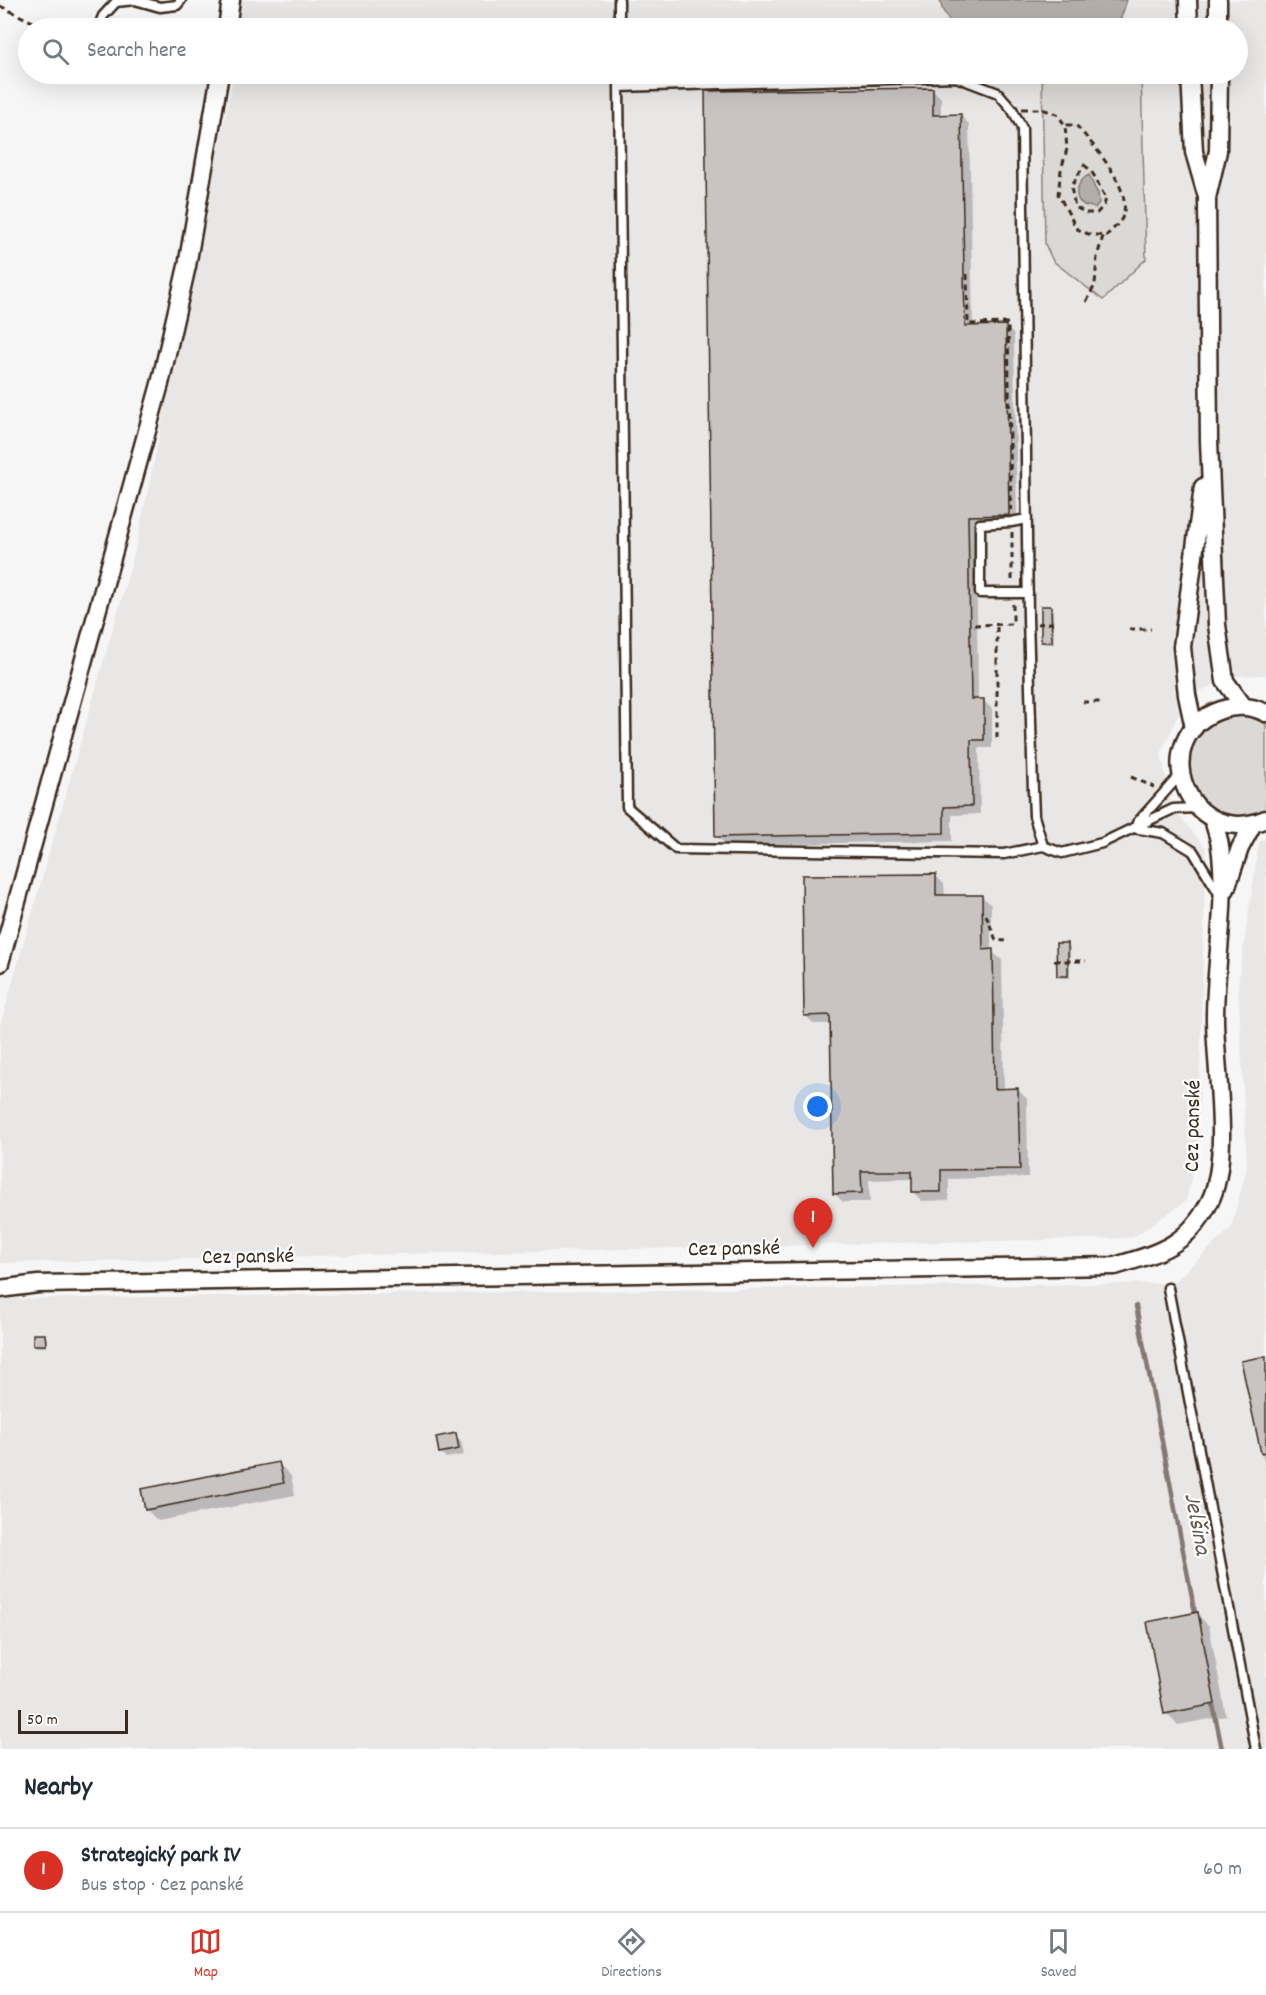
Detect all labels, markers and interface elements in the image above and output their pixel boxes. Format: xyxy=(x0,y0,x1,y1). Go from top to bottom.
search box xyxy=(18,18,1248,84)
icon: search xyxy=(39,35,72,68)
text: Search here xyxy=(87,36,186,67)
street label: Cez panské xyxy=(1178,1080,1210,1172)
your location xyxy=(803,1092,832,1121)
pin: 1 xyxy=(794,1198,832,1248)
street label: Cez panské xyxy=(688,1234,780,1266)
street label: Cez panské xyxy=(202,1242,294,1274)
water label: Jelšina xyxy=(1173,1490,1219,1559)
scale bar xyxy=(18,1707,128,1734)
text: 50 m xyxy=(27,1709,58,1732)
text: Nearby xyxy=(24,1770,92,1807)
text: Strategický park IV xyxy=(81,1841,241,1872)
text: 1 xyxy=(41,1856,46,1884)
text: 60 m xyxy=(1203,1856,1242,1884)
text: Bus stop · Cez panské xyxy=(81,1872,244,1900)
tab: Map xyxy=(189,1925,222,1984)
tab: Directions xyxy=(601,1925,662,1984)
tab: Saved xyxy=(1041,1925,1077,1984)

